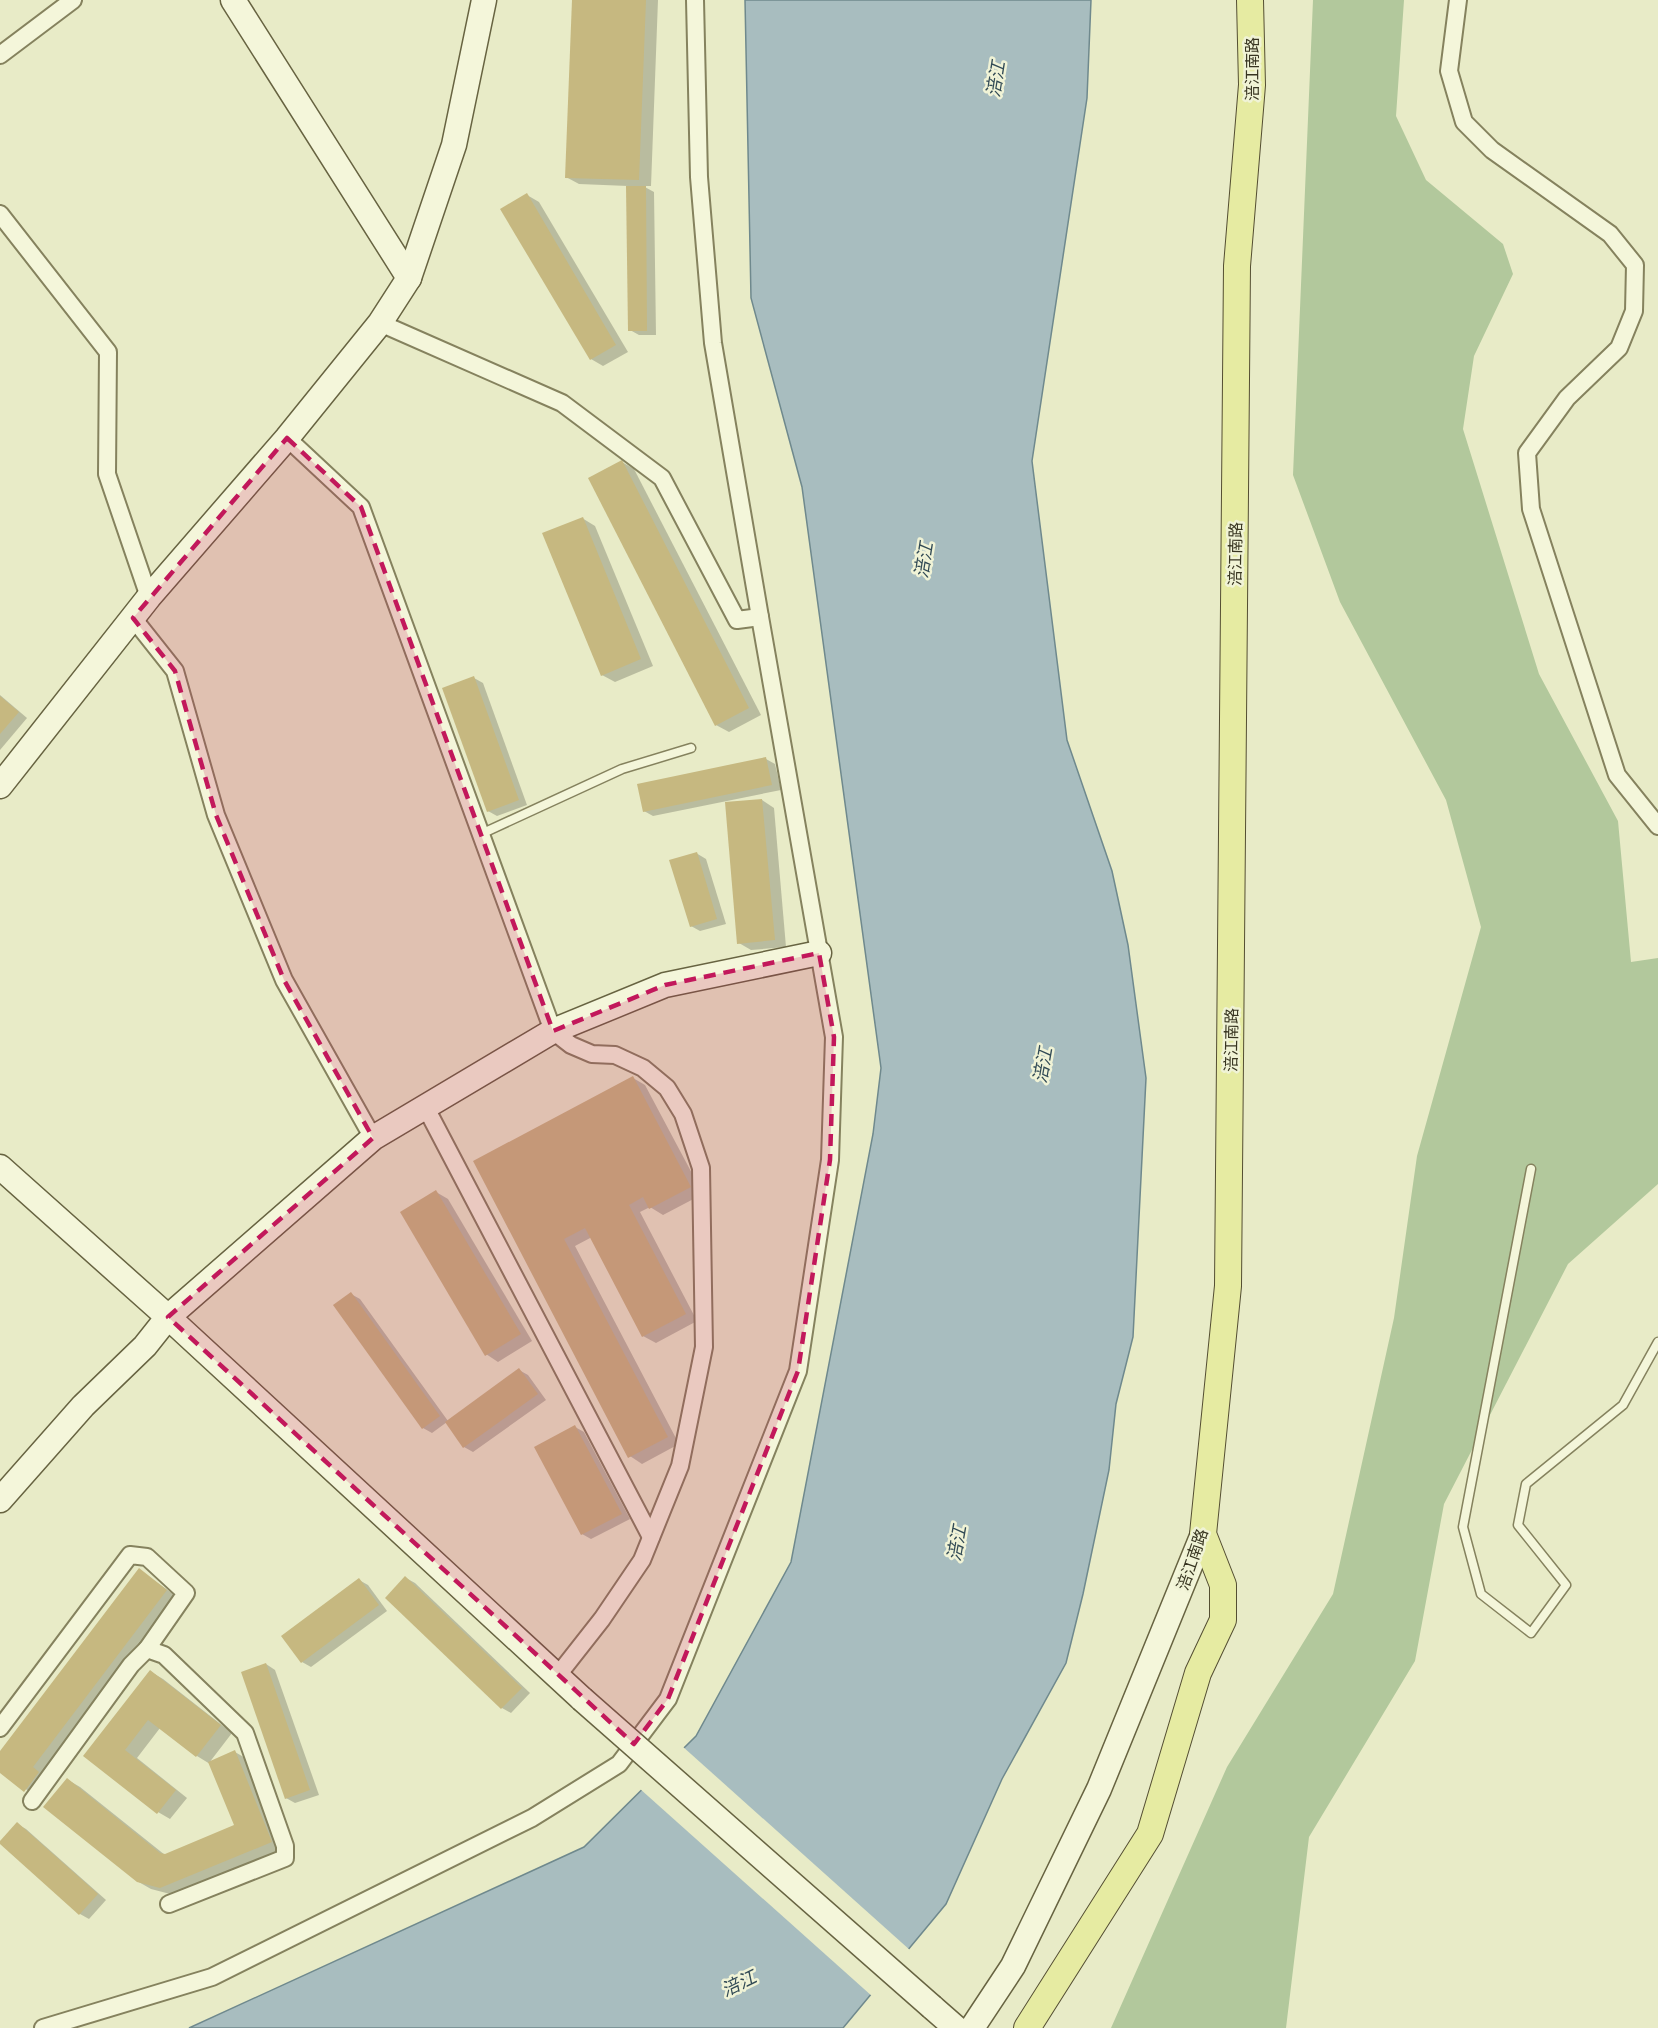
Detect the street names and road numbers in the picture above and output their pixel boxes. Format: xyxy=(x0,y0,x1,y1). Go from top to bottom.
street label: 涪江南路 xyxy=(1239,37,1263,101)
street label: 涪江南路 xyxy=(1221,522,1247,586)
street label: 涪江南路 xyxy=(1217,1008,1243,1072)
street label: 涪江南路 xyxy=(1169,1525,1213,1593)

